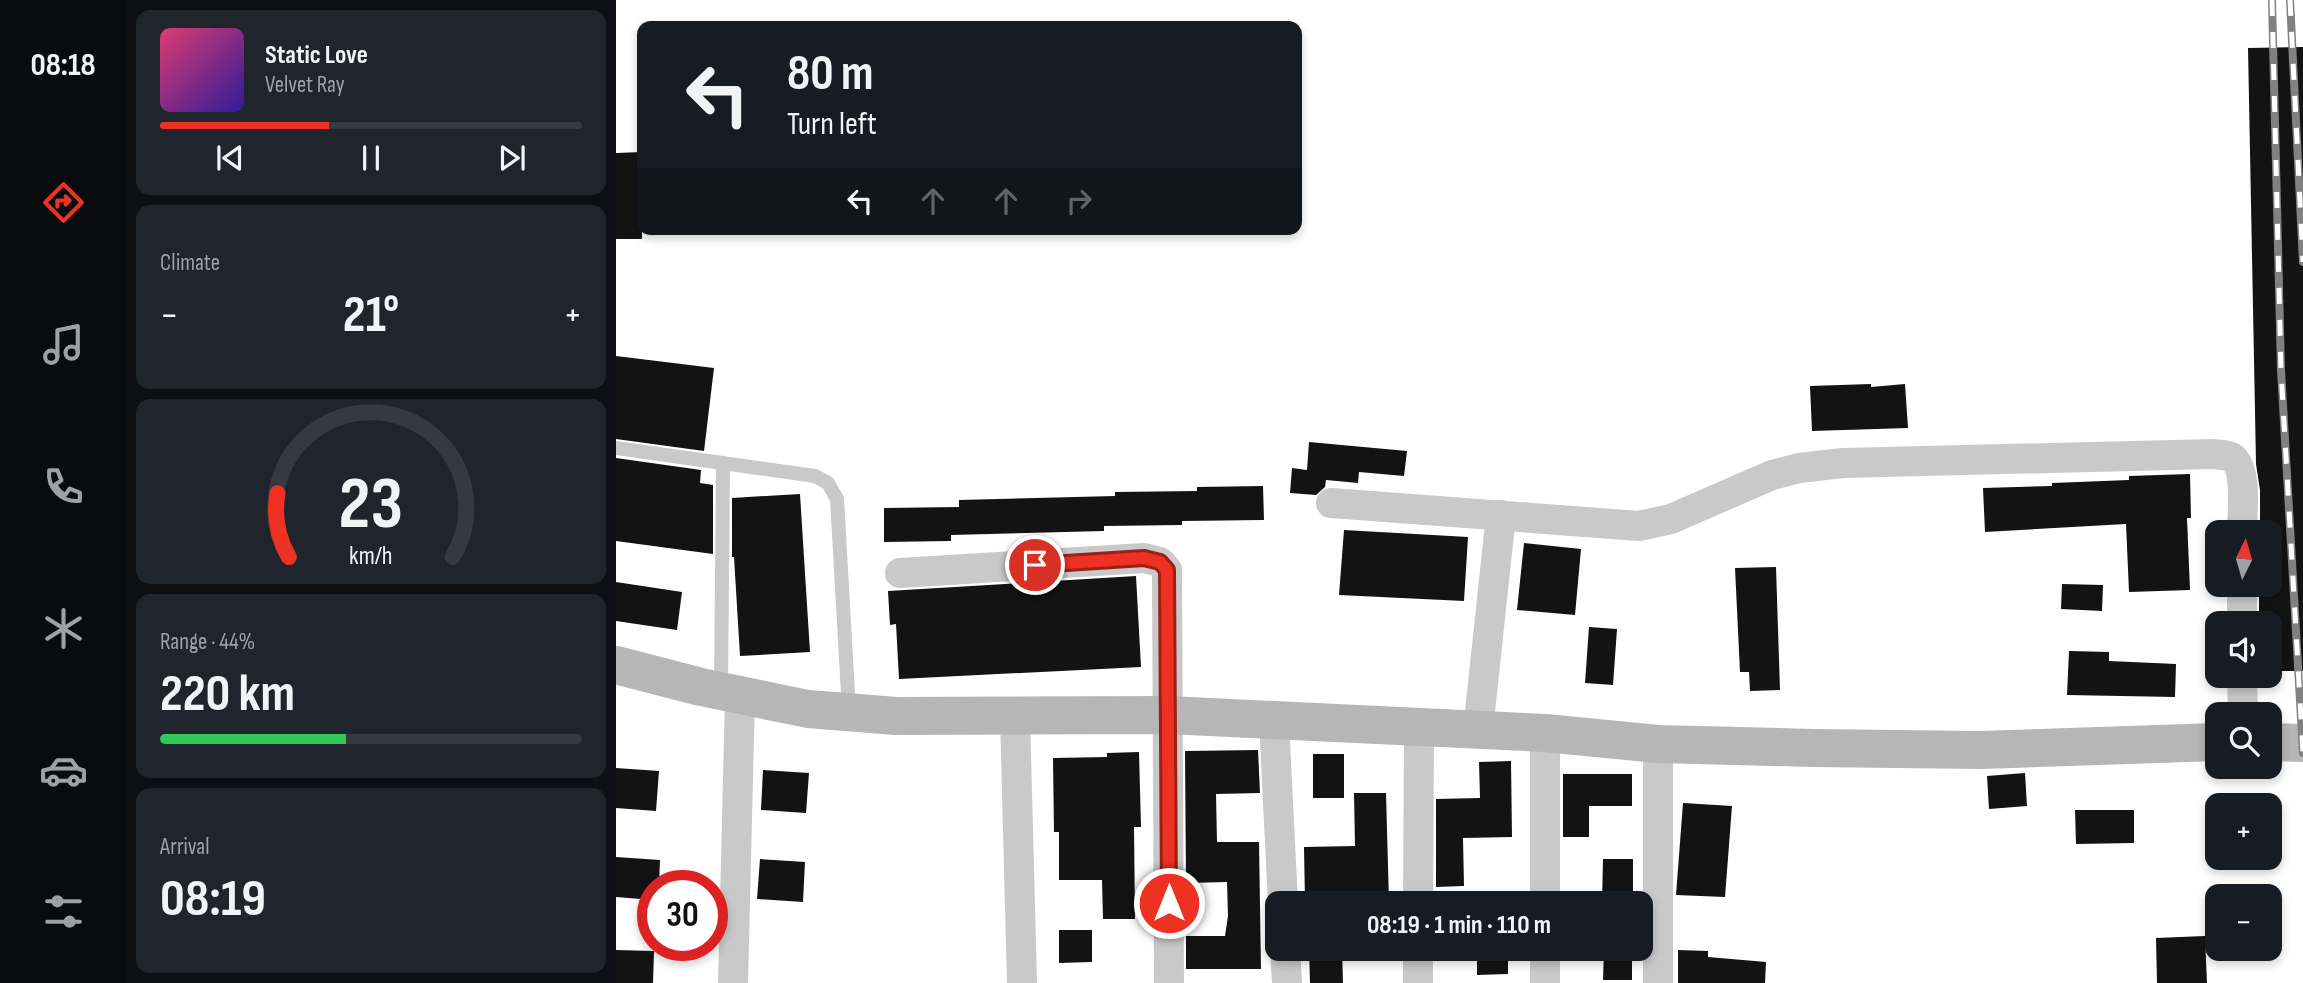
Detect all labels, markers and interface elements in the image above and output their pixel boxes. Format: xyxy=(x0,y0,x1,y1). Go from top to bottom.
text: Static Love xyxy=(265,40,368,71)
text: 80 m xyxy=(787,45,874,104)
text: 08:18 xyxy=(30,46,96,85)
icon: left xyxy=(672,49,763,140)
text: Velvet Ray xyxy=(265,71,345,99)
text: Turn left xyxy=(787,105,877,144)
icon: previous xyxy=(211,139,249,177)
icon: pause xyxy=(352,139,390,177)
icon: next xyxy=(493,139,531,177)
icon: directions xyxy=(39,178,88,227)
icon: left xyxy=(841,182,879,220)
icon: ahead xyxy=(914,182,952,220)
icon: ahead xyxy=(987,182,1025,220)
icon: right xyxy=(1060,182,1098,220)
text: Climate xyxy=(160,249,220,277)
text: 21° xyxy=(343,284,399,347)
text: − xyxy=(160,293,179,338)
text: + xyxy=(563,293,582,338)
icon: music xyxy=(39,320,88,369)
icon: phone xyxy=(39,462,88,511)
text: 23 xyxy=(339,462,403,550)
north arrow xyxy=(2205,520,2282,597)
map controls xyxy=(2205,520,2282,961)
pin xyxy=(1005,535,1065,595)
text: km/h xyxy=(349,541,393,572)
icon: arrive xyxy=(1016,546,1054,584)
icon: climate xyxy=(39,604,88,653)
button: sound xyxy=(2205,611,2282,688)
text: Range · 44% xyxy=(160,628,255,656)
text: 220 km xyxy=(160,663,295,726)
button: search xyxy=(2205,702,2282,779)
icon: car xyxy=(39,746,88,795)
button: + xyxy=(2205,793,2282,870)
text: Arrival xyxy=(160,833,209,861)
position arrow xyxy=(1132,866,1206,940)
text: 08:19 xyxy=(160,868,266,931)
speed limit sign: 30 xyxy=(637,870,728,961)
button: − xyxy=(2205,884,2282,961)
icon: filters xyxy=(39,887,88,936)
text: 08:19 · 1 min · 110 m xyxy=(1367,910,1551,941)

